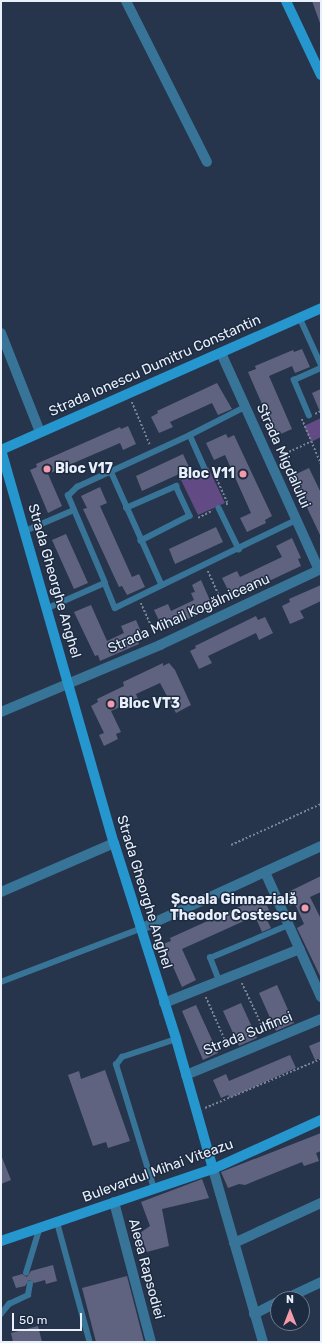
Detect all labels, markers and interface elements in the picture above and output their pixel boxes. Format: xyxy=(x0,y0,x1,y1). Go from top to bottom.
street label: Strada Ionescu Dumitru Constantin xyxy=(47,312,263,420)
street label: Strada Migdalului xyxy=(252,401,314,511)
place label: Bloc V17 xyxy=(55,461,113,477)
marker: Bloc V17 xyxy=(42,464,52,474)
place label: Bloc V11 xyxy=(178,466,235,482)
marker: Bloc V11 xyxy=(238,469,248,479)
street label: Strada Gheorghe Anghel xyxy=(24,502,84,660)
street label: Strada Mihail Kogălniceanu xyxy=(106,571,272,657)
place label: Bloc VT3 xyxy=(119,696,180,712)
marker: Bloc VT3 xyxy=(106,699,116,709)
street label: Strada Gheorghe Anghel xyxy=(113,813,175,971)
place label: Școala Gimnazială Theodor Costescu xyxy=(170,892,297,924)
marker: Școala Gimnazială Theodor Costescu xyxy=(300,903,310,913)
street label: Strada Sulfinei xyxy=(201,1009,295,1059)
street label: Bulevardul Mihai Viteazu xyxy=(80,1136,236,1206)
street label: Aleea Rapsodiei xyxy=(125,1217,167,1321)
north arrow xyxy=(270,1291,310,1331)
text: N xyxy=(286,1293,294,1306)
scale bar xyxy=(14,1305,84,1331)
text: 50 m xyxy=(19,1313,47,1327)

